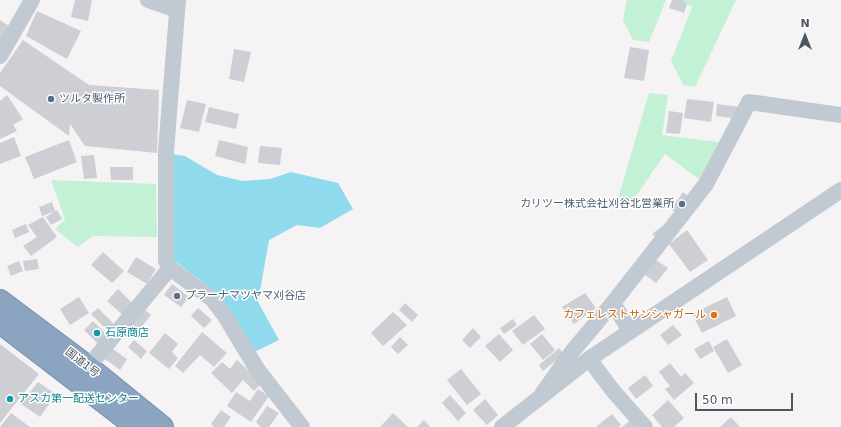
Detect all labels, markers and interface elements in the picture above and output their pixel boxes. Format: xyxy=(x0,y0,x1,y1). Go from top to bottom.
north arrow xyxy=(785,16,825,56)
text: N xyxy=(800,17,810,30)
place label: ツルタ製作所 xyxy=(59,92,125,106)
marker: ツルタ製作所 xyxy=(46,94,56,104)
place label: カリツー株式会社刈谷北営業所 xyxy=(520,197,674,211)
marker: カリツー株式会社刈谷北営業所 xyxy=(677,199,687,209)
place label: プラーナマツヤマ刈谷店 xyxy=(185,289,306,303)
marker: プラーナマツヤマ刈谷店 xyxy=(172,291,182,301)
place label: カフェレストサンシャガール xyxy=(563,308,706,322)
marker: カフェレストサンシャガール xyxy=(709,310,719,320)
place label: 石原商店 xyxy=(105,326,149,340)
marker: 石原商店 xyxy=(92,328,102,338)
street label: 国道1号 xyxy=(62,345,102,381)
scale bar xyxy=(697,385,795,411)
place label: アスカ第一配送センター xyxy=(18,392,139,406)
text: 50 m xyxy=(702,393,733,407)
marker: アスカ第一配送センター xyxy=(5,394,15,404)

